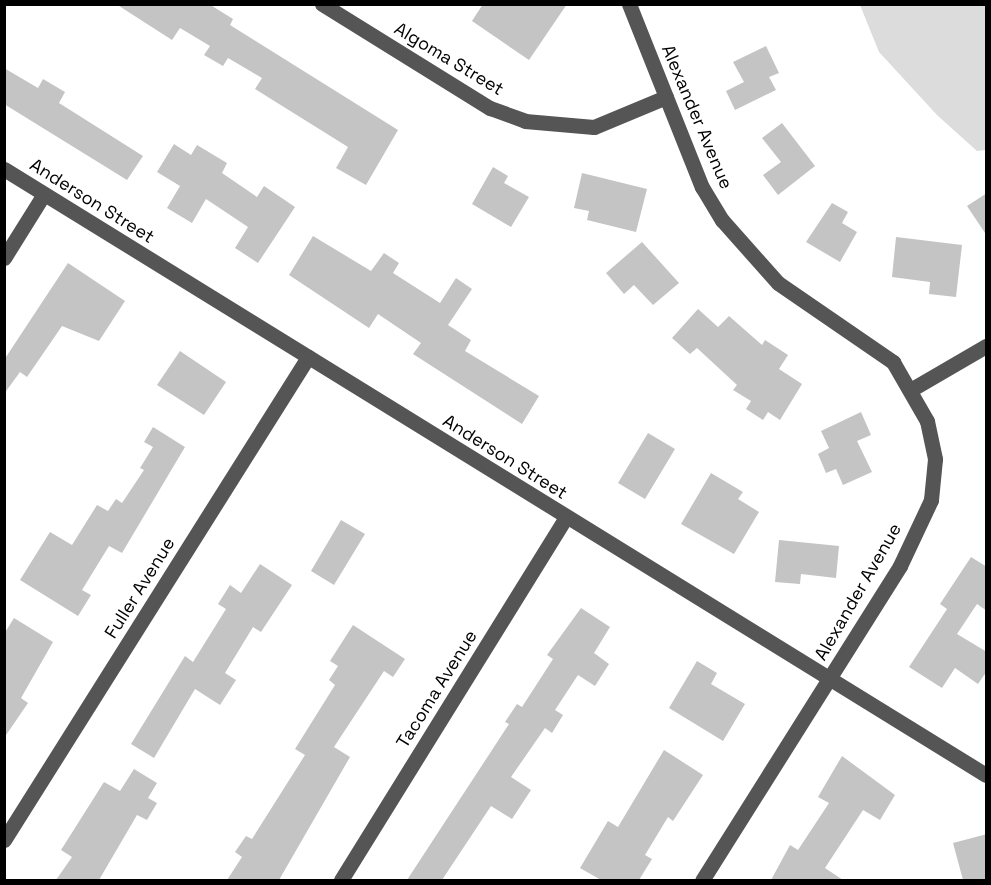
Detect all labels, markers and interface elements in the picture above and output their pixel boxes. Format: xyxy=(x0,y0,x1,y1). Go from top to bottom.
street label: Algoma Street xyxy=(390,18,508,100)
street label: Alexander Avenue xyxy=(657,41,737,193)
street label: Anderson Street xyxy=(26,154,158,248)
street label: Anderson Street xyxy=(439,410,571,504)
street label: Alexander Avenue xyxy=(810,520,906,664)
street label: Fuller Avenue xyxy=(100,533,180,643)
street label: Tacoma Avenue xyxy=(392,626,482,752)

